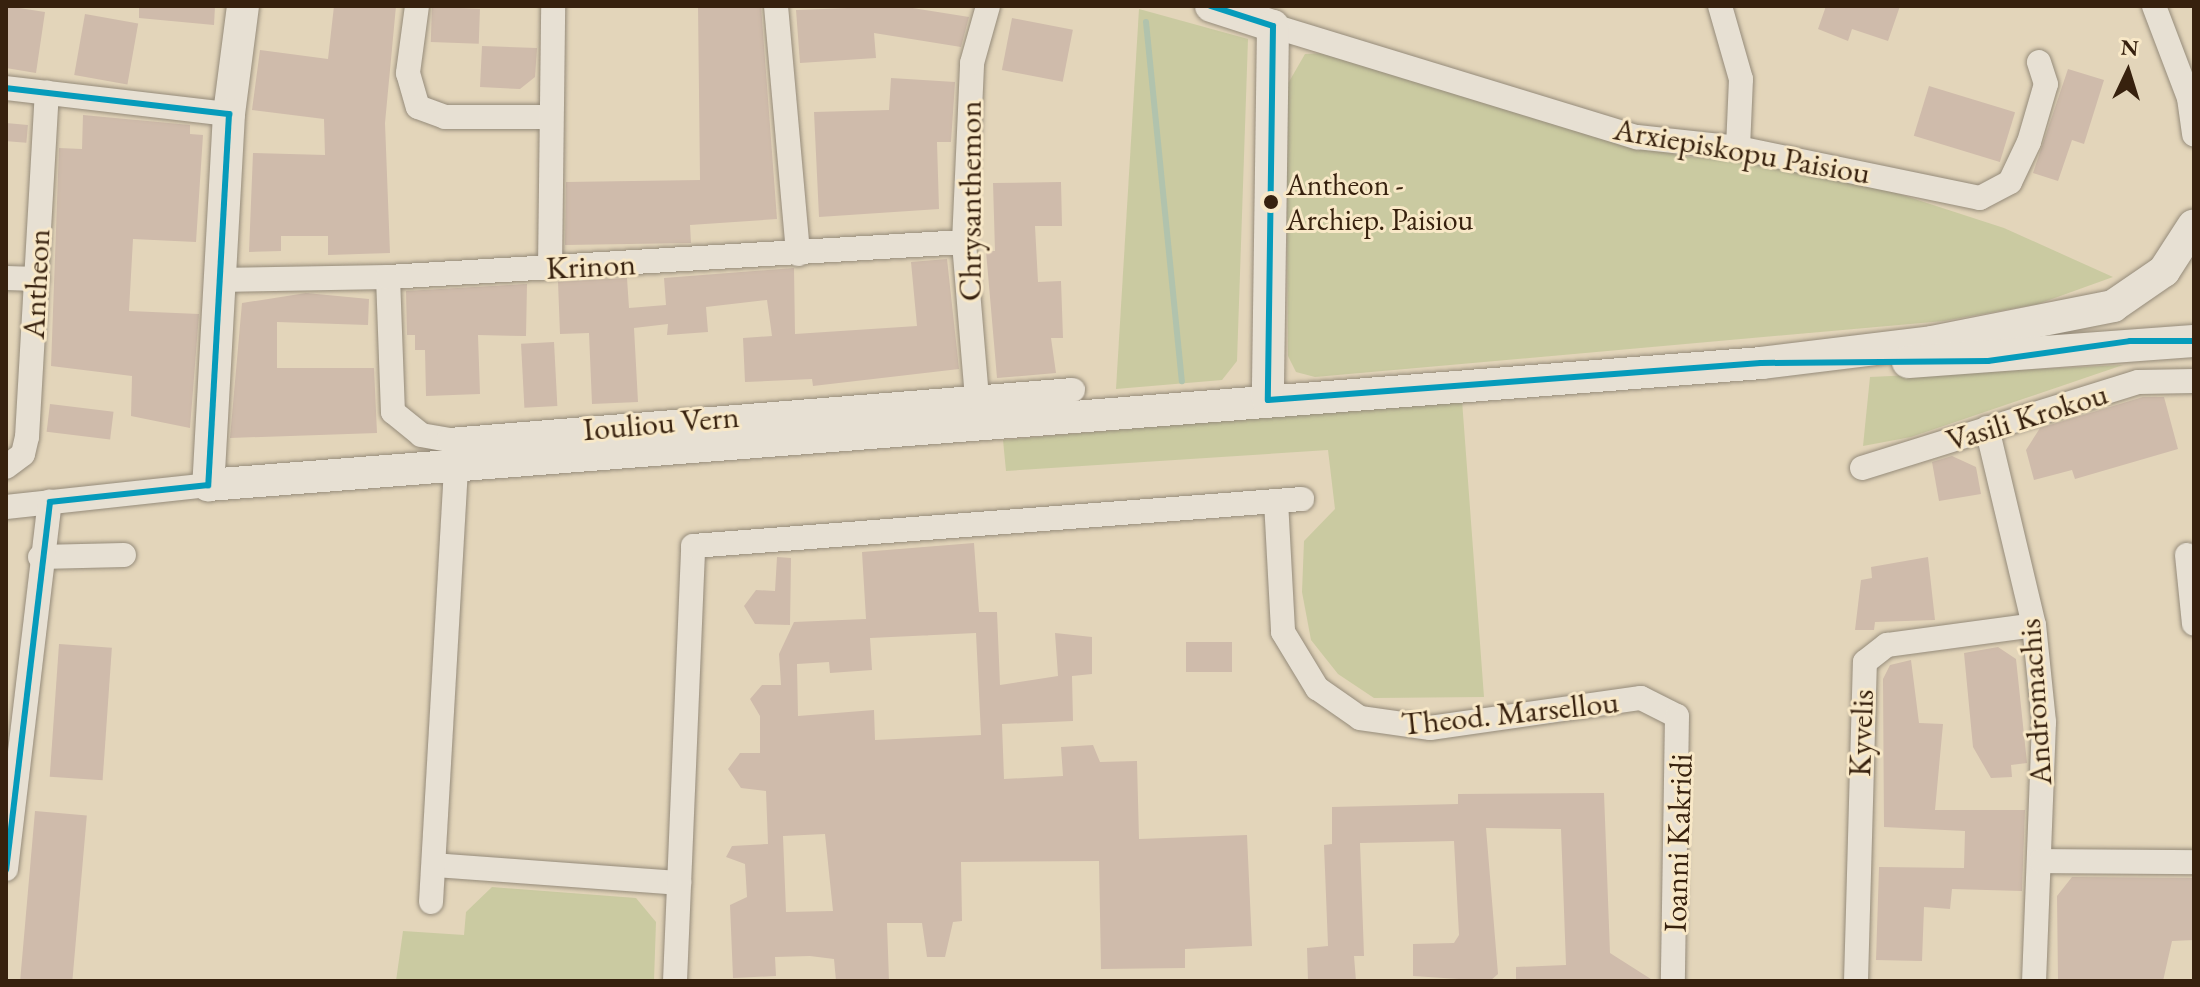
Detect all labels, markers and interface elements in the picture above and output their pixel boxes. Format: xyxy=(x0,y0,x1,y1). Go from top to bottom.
north arrow xyxy=(2088,32,2168,112)
text: N xyxy=(2120,32,2140,63)
street label: Chrysanthemon xyxy=(951,101,989,301)
street label: Arxiepiskopu Paisiou xyxy=(1611,110,1873,192)
place label: Antheon - Archiep. Paisiou xyxy=(1286,167,1473,238)
marker: Antheon - Archiep. Paisiou xyxy=(1263,194,1279,210)
street label: Antheon xyxy=(14,228,58,340)
street label: Krinon xyxy=(545,244,637,288)
street label: Vasili Krokou xyxy=(1942,374,2112,460)
street label: Iouliou Vern xyxy=(581,397,741,449)
street label: Andromachis xyxy=(2010,617,2060,787)
street label: Theod. Marsellou xyxy=(1399,682,1621,744)
street label: Kyvelis xyxy=(1840,689,1882,777)
street label: Ioanni Kakridi xyxy=(1656,753,1700,933)

